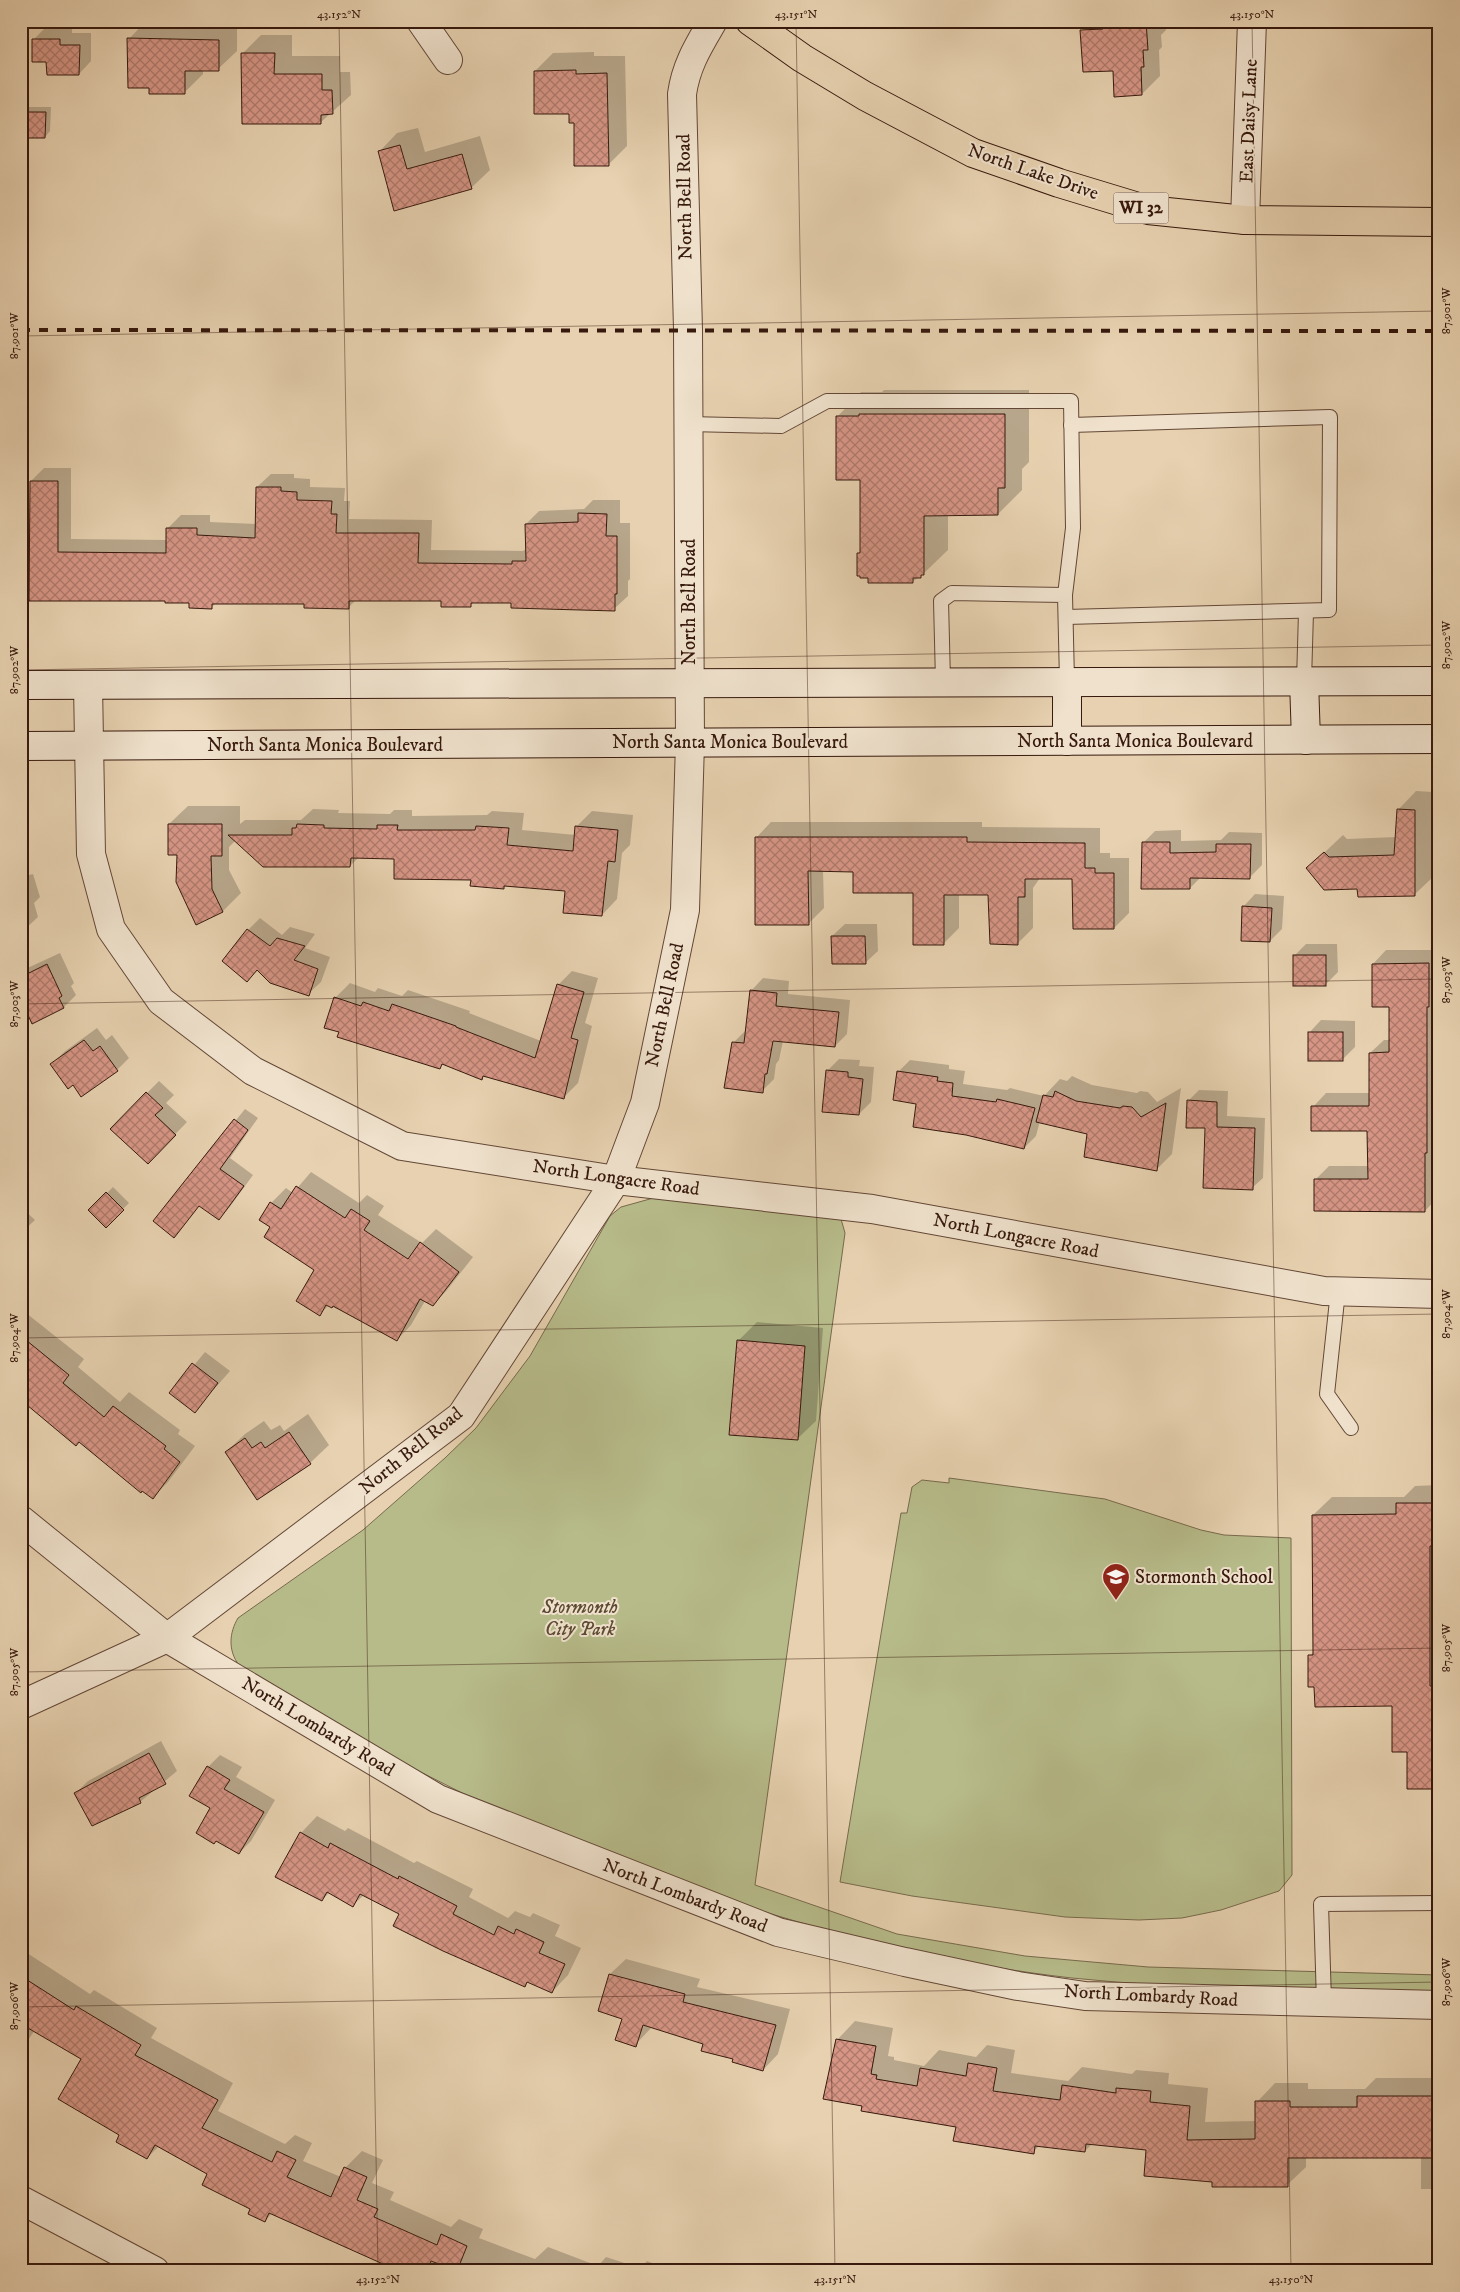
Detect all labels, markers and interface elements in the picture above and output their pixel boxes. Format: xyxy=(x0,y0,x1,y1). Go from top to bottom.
text: 43.152°N xyxy=(317,7,361,22)
text: 43.151°N xyxy=(775,7,817,22)
text: 43.150°N xyxy=(1230,7,1274,22)
street label: East Daisy Lane xyxy=(1235,58,1263,183)
street label: North Bell Road xyxy=(672,133,698,260)
street label: North Lake Drive xyxy=(965,139,1102,205)
road number: WI 32 xyxy=(1114,192,1168,224)
text: 87.901°W xyxy=(1439,287,1454,334)
text: 87.901°W xyxy=(7,312,22,359)
street label: North Bell Road xyxy=(678,538,701,665)
text: 87.902°W xyxy=(1439,620,1454,669)
text: 87.902°W xyxy=(7,645,22,694)
street label: North Santa Monica Boulevard xyxy=(1017,730,1254,753)
street label: North Santa Monica Boulevard xyxy=(612,731,849,754)
street label: North Santa Monica Boulevard xyxy=(207,734,444,757)
street label: North Bell Road xyxy=(641,940,689,1069)
text: 87.903°W xyxy=(1439,956,1454,1003)
text: 87.903°W xyxy=(7,980,22,1027)
street label: North Longacre Road xyxy=(531,1155,701,1201)
street label: North Longacre Road xyxy=(931,1209,1101,1263)
text: 87.904°W xyxy=(1439,1288,1454,1339)
text: 87.904°W xyxy=(7,1312,22,1363)
street label: North Bell Road xyxy=(355,1402,468,1500)
school or university icon: Stormonth School xyxy=(1101,1562,1131,1601)
place label: Stormonth School xyxy=(1135,1566,1273,1589)
park label: Stormonth City Park xyxy=(541,1596,618,1641)
text: 87.905°W xyxy=(1439,1623,1454,1672)
text: 87.905°W xyxy=(7,1647,22,1696)
street label: North Lombardy Road xyxy=(237,1672,399,1782)
street label: North Lombardy Road xyxy=(599,1854,771,1938)
text: 87.906°W xyxy=(1439,1957,1454,2006)
street label: North Lombardy Road xyxy=(1063,1980,1239,2012)
text: 87.906°W xyxy=(7,1981,22,2030)
text: 43.152°N xyxy=(356,2272,400,2287)
text: 43.151°N xyxy=(814,2272,856,2287)
text: 43.150°N xyxy=(1269,2272,1313,2287)

